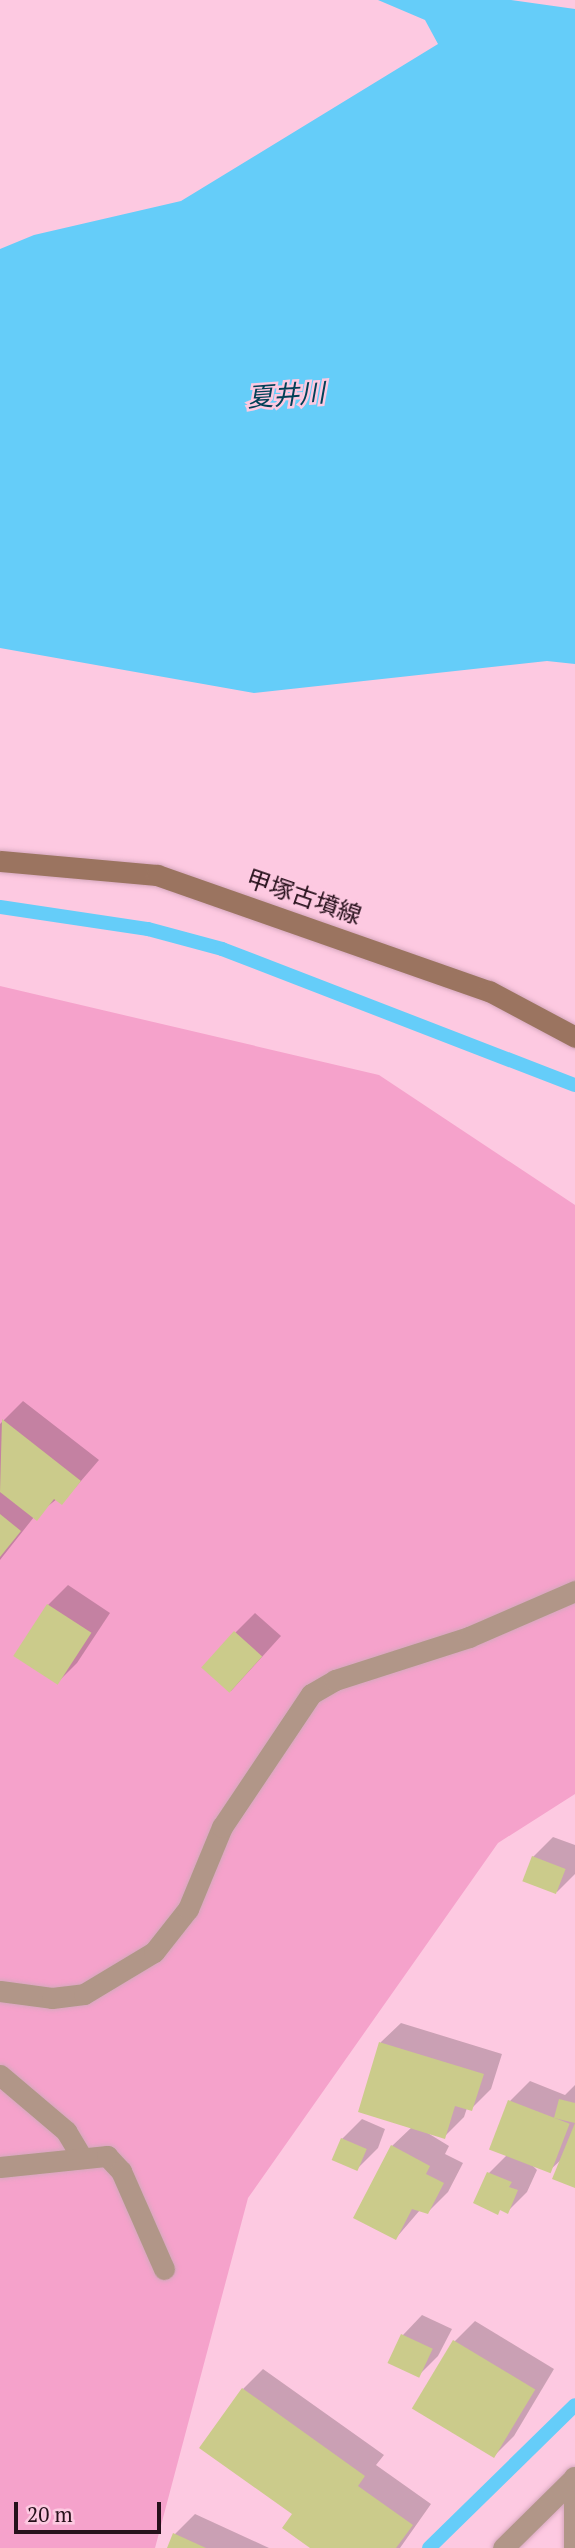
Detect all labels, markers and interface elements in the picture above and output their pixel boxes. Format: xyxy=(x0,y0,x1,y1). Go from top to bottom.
water label: 夏井川 xyxy=(246,377,326,413)
street label: 甲塚古墳線 xyxy=(243,864,365,930)
scale bar xyxy=(18,2488,164,2532)
text: 20 m xyxy=(27,2500,73,2528)

